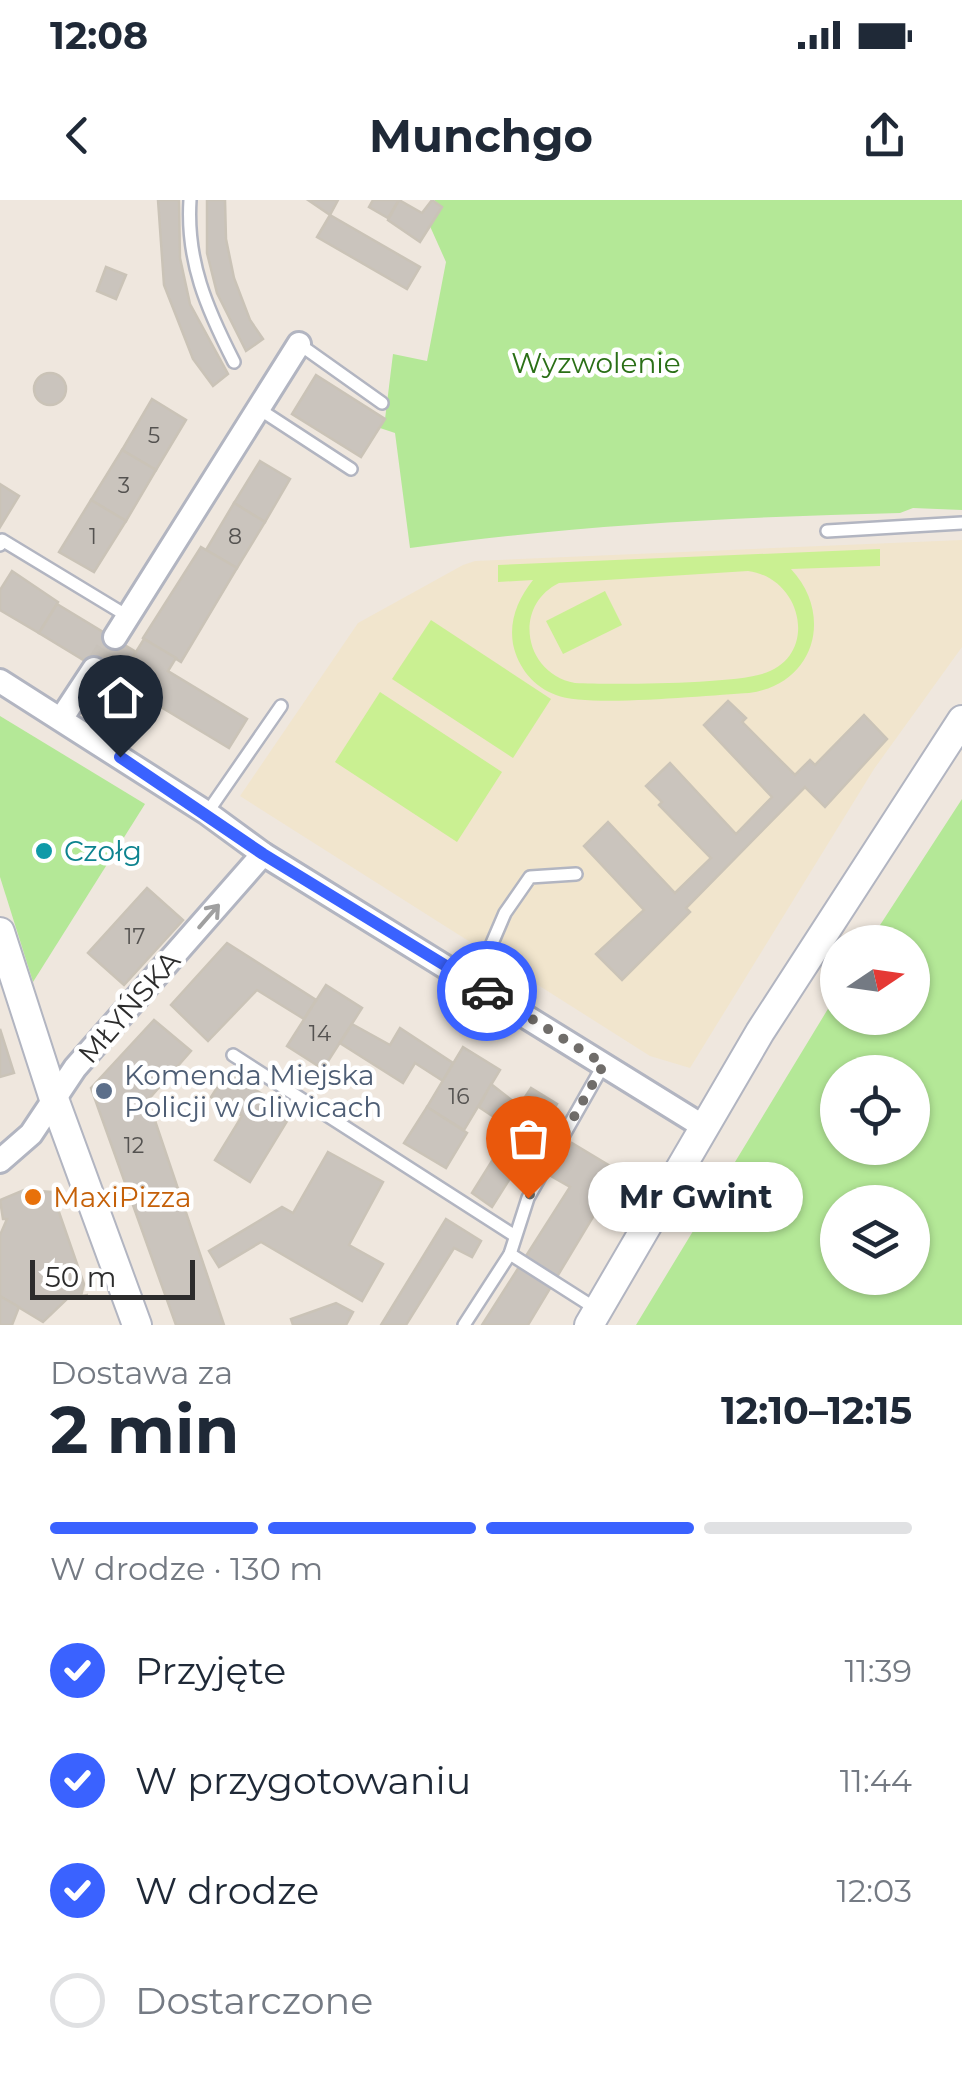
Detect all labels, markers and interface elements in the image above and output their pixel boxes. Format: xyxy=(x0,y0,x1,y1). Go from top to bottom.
text: 12:08 xyxy=(50,12,148,59)
icon: back xyxy=(50,108,105,163)
text: Munchgo xyxy=(369,108,593,163)
icon: share xyxy=(857,108,912,163)
park label: Wyzwolenie xyxy=(511,346,681,380)
house number: 5 xyxy=(148,422,160,449)
house number: 3 xyxy=(118,472,130,499)
house number: 1 xyxy=(89,523,97,550)
house number: 8 xyxy=(228,523,242,550)
pin xyxy=(78,655,163,758)
icon: home xyxy=(93,670,148,725)
place label: Czołg xyxy=(64,834,142,868)
marker: Czołg xyxy=(33,840,55,862)
one-way arrow xyxy=(197,904,220,929)
house number: 17 xyxy=(125,923,145,950)
north arrow xyxy=(820,925,930,1035)
map controls xyxy=(820,925,930,1295)
courier xyxy=(437,941,537,1041)
street label: MŁYŃSKA xyxy=(71,943,188,1070)
icon: car xyxy=(460,964,515,1019)
house number: 14 xyxy=(309,1020,332,1047)
button: locate xyxy=(820,1055,930,1165)
place label: Komenda Miejska Policji w Gliwicach xyxy=(124,1058,382,1124)
marker: Komenda Miejska Policji w Gliwicach xyxy=(93,1080,115,1102)
house number: 16 xyxy=(448,1083,470,1110)
pin xyxy=(486,1096,571,1199)
icon: bag xyxy=(501,1111,556,1166)
house number: 12 xyxy=(124,1132,144,1159)
callout: Mr Gwint xyxy=(588,1163,803,1233)
text: Mr Gwint xyxy=(619,1177,772,1216)
place label: MaxiPizza xyxy=(53,1180,192,1214)
button: layers xyxy=(820,1185,930,1295)
marker: MaxiPizza xyxy=(22,1186,44,1208)
scale bar xyxy=(30,1255,195,1300)
text: 50 m xyxy=(45,1260,116,1294)
text: Dostawa za xyxy=(50,1353,233,1392)
text: 12:10–12:15 xyxy=(721,1387,912,1434)
text: 2 min xyxy=(50,1390,239,1469)
text: W drodze · 130 m xyxy=(50,1549,323,1588)
icon: check xyxy=(50,1643,105,1698)
text: Przyjęte xyxy=(135,1647,286,1694)
text: 11:39 xyxy=(845,1651,912,1690)
icon: check xyxy=(50,1753,105,1808)
text: W przygotowaniu xyxy=(135,1757,471,1804)
text: 11:44 xyxy=(840,1761,912,1800)
icon: check xyxy=(50,1863,105,1918)
text: W drodze xyxy=(135,1867,319,1914)
text: 12:03 xyxy=(837,1871,912,1910)
text: Dostarczone xyxy=(135,1977,373,2024)

